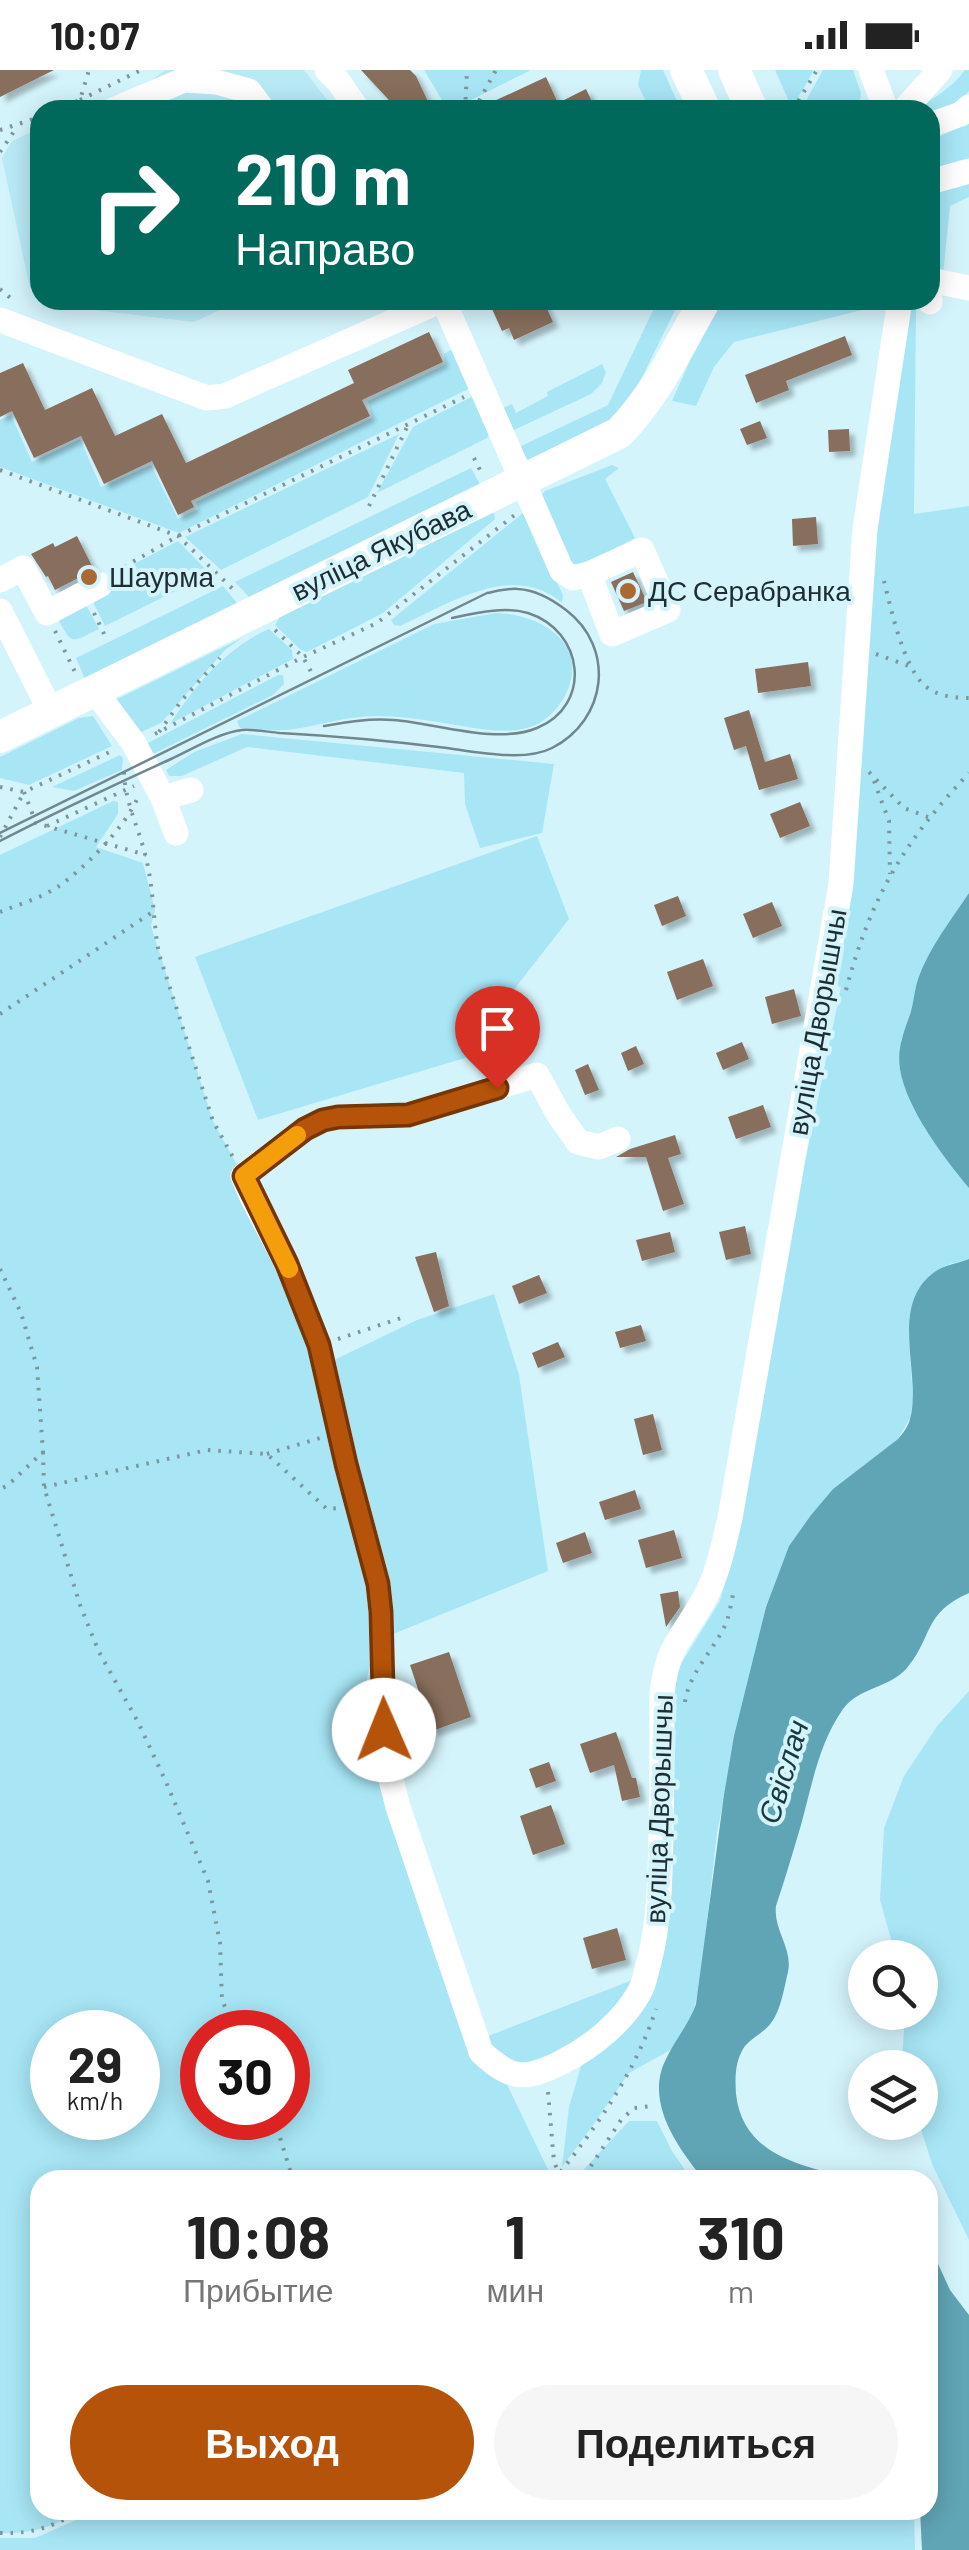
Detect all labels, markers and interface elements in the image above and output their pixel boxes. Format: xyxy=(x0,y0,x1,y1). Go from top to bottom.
text: 10:07 xyxy=(50,12,139,58)
text: 210 m xyxy=(235,135,411,219)
icon: right xyxy=(70,140,200,270)
text: Направо xyxy=(235,220,415,274)
street label: вуліца Якубава xyxy=(285,491,476,607)
place label: Шаурма xyxy=(109,559,214,593)
marker: Шаурма xyxy=(78,566,100,588)
place label: ДС Серабранка xyxy=(648,573,851,607)
marker: ДС Серабранка xyxy=(617,580,639,602)
street label: вуліца Дворышчы xyxy=(779,906,853,1138)
pin xyxy=(455,986,540,1089)
icon: arrive xyxy=(470,1001,525,1056)
position arrow xyxy=(332,1678,436,1782)
street label: вуліца Дворышчы xyxy=(637,1694,679,1924)
water label: Свіслач xyxy=(749,1715,815,1827)
map controls xyxy=(848,1940,938,2140)
button: search xyxy=(848,1940,938,2030)
speed limit sign: 30 xyxy=(180,2010,310,2140)
text: 29 xyxy=(68,2033,122,2093)
button: layers xyxy=(848,2050,938,2140)
text: km/h xyxy=(67,2085,123,2115)
text: 10:08 xyxy=(186,2199,330,2271)
text: 1 xyxy=(505,2199,526,2271)
text: 310 xyxy=(697,2200,785,2272)
text: Прибытие xyxy=(183,2270,333,2308)
text: мин xyxy=(487,2270,544,2308)
text: m xyxy=(728,2271,754,2309)
button: Выход xyxy=(70,2385,474,2500)
button: Поделиться xyxy=(494,2385,898,2500)

